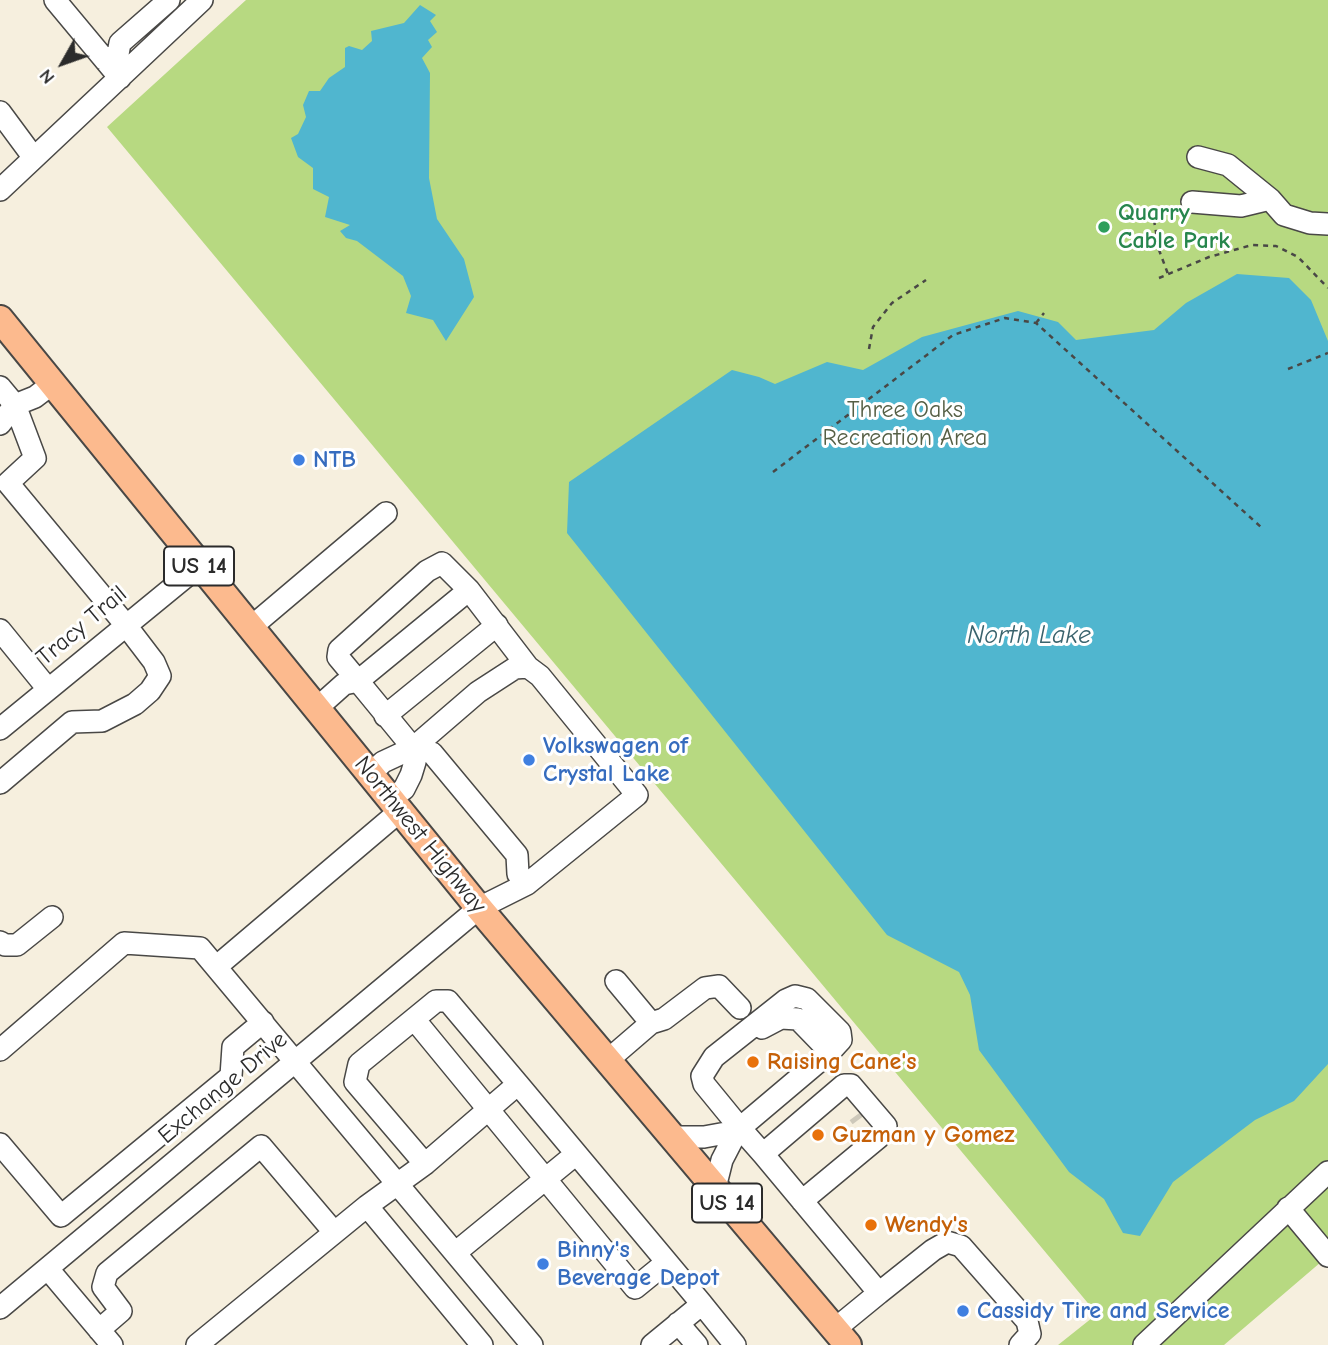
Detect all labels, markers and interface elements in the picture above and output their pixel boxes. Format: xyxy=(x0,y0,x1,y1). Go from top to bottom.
north arrow xyxy=(28,28,98,98)
text: N xyxy=(35,65,59,88)
place label: Quarry Cable Park xyxy=(1118,199,1230,255)
marker: Quarry Cable Park xyxy=(1096,219,1112,235)
park label: Three Oaks Recreation Area xyxy=(823,396,987,452)
place label: NTB xyxy=(313,446,356,474)
marker: NTB xyxy=(291,452,307,468)
road number: US 14 xyxy=(164,546,234,586)
street label: Tracy Trail xyxy=(31,580,133,672)
water label: North Lake xyxy=(967,620,1091,652)
place label: Volkswagen of Crystal Lake xyxy=(543,732,688,788)
street label: Northwest Highway xyxy=(348,751,492,919)
marker: Volkswagen of Crystal Lake xyxy=(521,752,537,768)
street label: Exchange Drive xyxy=(153,1026,293,1150)
place label: Raising Cane's xyxy=(767,1048,916,1076)
marker: Raising Cane's xyxy=(745,1054,761,1070)
place label: Guzman y Gomez xyxy=(832,1121,1015,1149)
marker: Guzman y Gomez xyxy=(810,1127,826,1143)
road number: US 14 xyxy=(692,1184,762,1222)
place label: Wendy's xyxy=(885,1211,968,1239)
marker: Wendy's xyxy=(863,1217,879,1233)
place label: Binny's Beverage Depot xyxy=(557,1236,719,1292)
marker: Binny's Beverage Depot xyxy=(535,1256,551,1272)
place label: Cassidy Tire and Service xyxy=(977,1297,1230,1325)
marker: Cassidy Tire and Service xyxy=(955,1303,971,1319)

